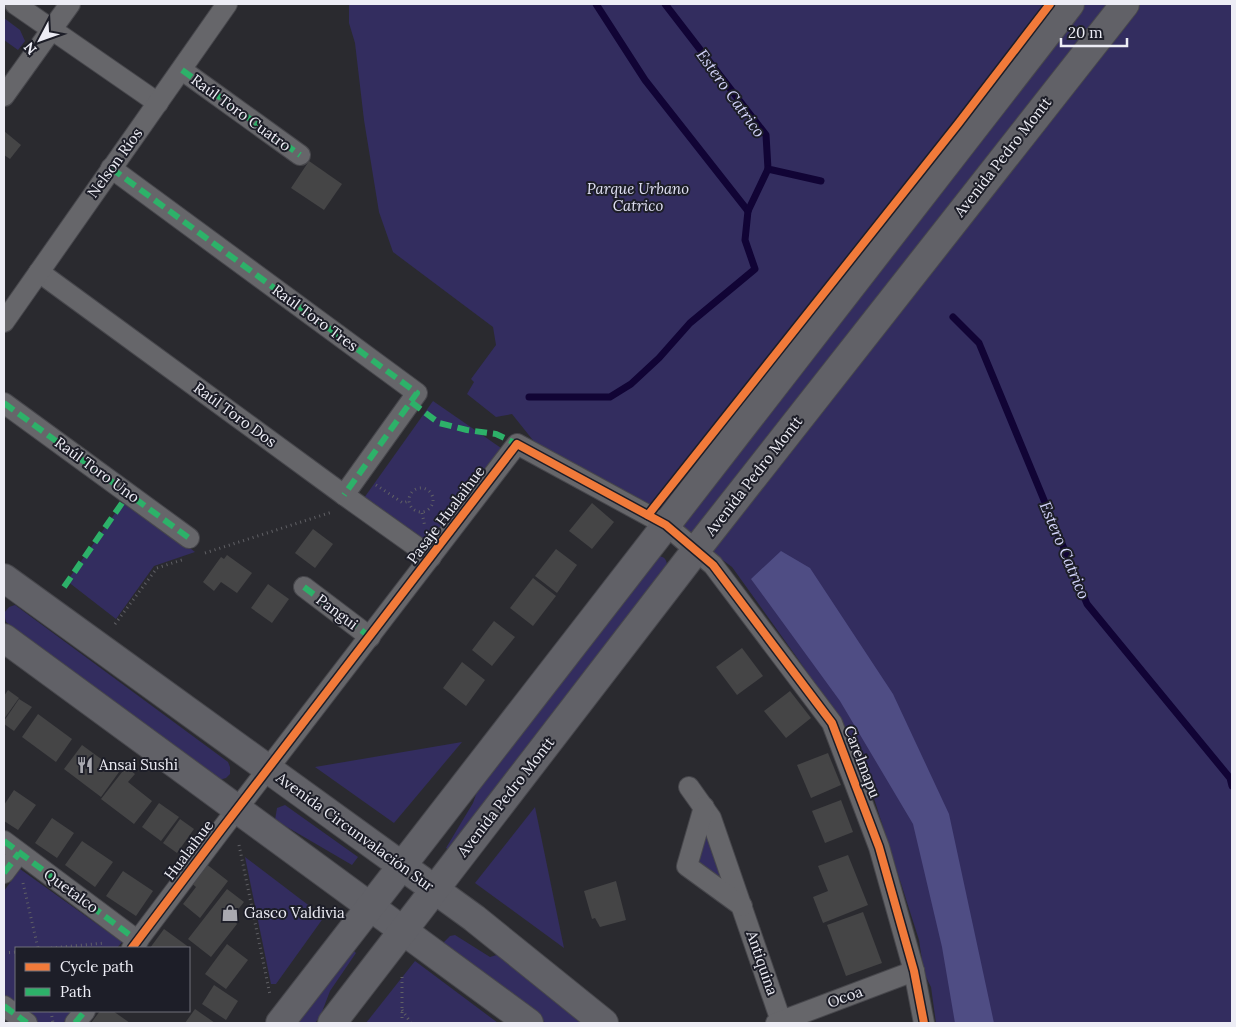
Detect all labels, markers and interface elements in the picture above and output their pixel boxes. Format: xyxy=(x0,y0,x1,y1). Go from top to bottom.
north arrow xyxy=(15,15,65,65)
scale bar xyxy=(1061,15,1127,47)
text: 20 m xyxy=(1068,23,1103,42)
text: N xyxy=(20,38,41,59)
water label: Estero Catrico xyxy=(692,45,770,141)
street label: Raúl Toro Cuatro xyxy=(188,70,295,155)
street label: Avenida Pedro Montt xyxy=(949,93,1055,221)
street label: Nelson Ríos xyxy=(83,124,146,201)
park label: Parque Urbano Catrico xyxy=(587,179,689,215)
street label: Raúl Toro Tres xyxy=(269,280,362,355)
street label: Raúl Toro Dos xyxy=(190,378,280,451)
street label: Avenida Pedro Montt xyxy=(700,412,806,540)
street label: Raúl Toro Uno xyxy=(51,433,143,507)
street label: Pasaje Hualaihue xyxy=(403,462,489,567)
water label: Estero Catrico xyxy=(1036,498,1094,602)
street label: Pangui xyxy=(313,590,362,633)
street label: Carelmapu xyxy=(840,723,885,801)
street label: Avenida Pedro Montt xyxy=(452,733,558,861)
restaurant icon: Ansai Sushi xyxy=(75,755,95,775)
place label: Ansai Sushi xyxy=(98,755,178,774)
street label: Avenida Circunvalación Sur xyxy=(272,767,438,896)
street label: Hualaihue xyxy=(160,816,217,883)
street label: Quetalco xyxy=(40,864,103,917)
shop icon: Gasco Valdivia xyxy=(220,903,240,923)
place label: Gasco Valdivia xyxy=(244,903,345,922)
street label: Antiquina xyxy=(742,927,782,998)
legend xyxy=(15,947,190,1012)
text: Cycle path xyxy=(60,957,134,976)
street label: Ocoa xyxy=(825,981,865,1012)
text: Path xyxy=(60,982,91,1001)

